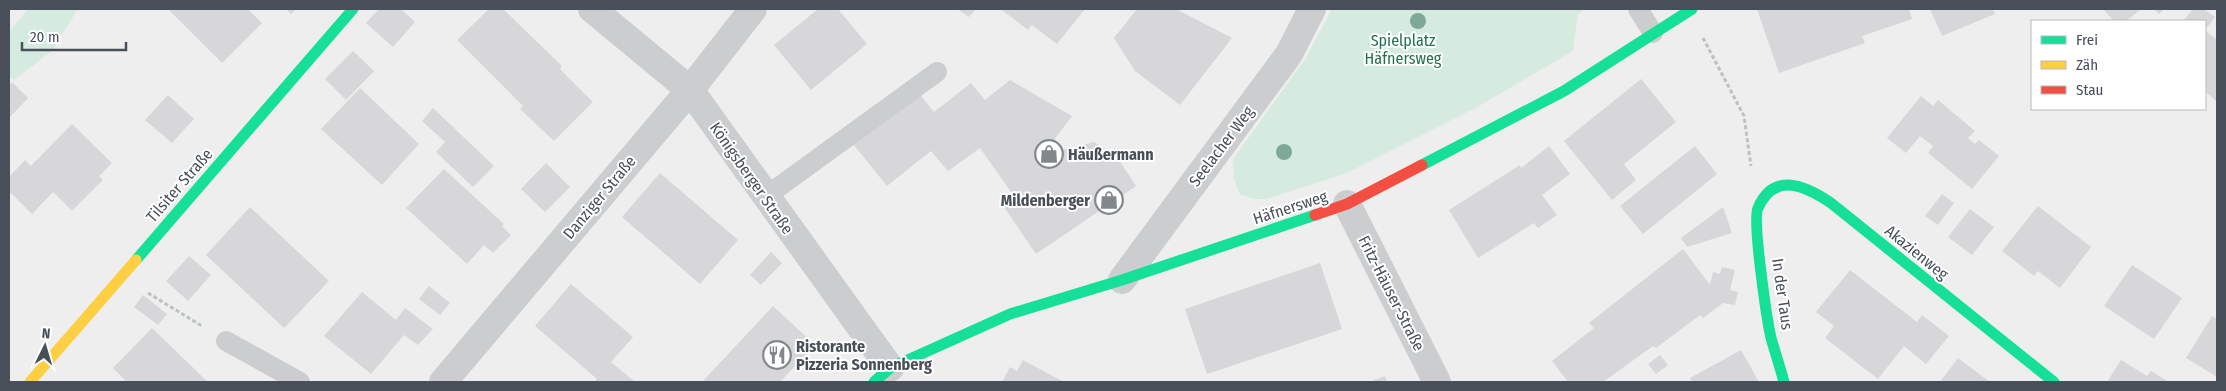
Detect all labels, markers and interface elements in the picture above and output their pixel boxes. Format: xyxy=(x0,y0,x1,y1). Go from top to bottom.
scale bar xyxy=(22,20,126,52)
legend xyxy=(2031,20,2206,110)
text: 20 m xyxy=(30,28,60,46)
park label: Spielplatz Häfnersweg xyxy=(1365,31,1442,68)
text: Frei xyxy=(2076,31,2098,49)
text: Zäh xyxy=(2076,56,2098,74)
text: Stau xyxy=(2076,81,2103,99)
street label: Seelacher Weg xyxy=(1185,102,1258,190)
street label: Königsberger Straße xyxy=(706,119,797,238)
shop icon: Häußermann xyxy=(1034,139,1064,169)
street label: Tilsiter Straße xyxy=(142,145,217,226)
place label: Häußermann xyxy=(1068,145,1154,164)
street label: Danziger Straße xyxy=(559,152,640,243)
shop icon: Mildenberger xyxy=(1094,185,1124,215)
street label: Häfnersweg xyxy=(1251,186,1330,228)
place label: Mildenberger xyxy=(1001,191,1090,210)
street label: Akazienweg xyxy=(1881,221,1953,284)
street label: Fritz-Häuser-Straße xyxy=(1354,233,1429,354)
street label: In der Taus xyxy=(1768,257,1797,331)
north arrow xyxy=(20,321,70,371)
text: N xyxy=(41,325,51,342)
place label: Ristorante Pizzeria Sonnenberg xyxy=(796,337,932,374)
restaurant icon: Ristorante Pizzeria Sonnenberg xyxy=(762,340,792,370)

